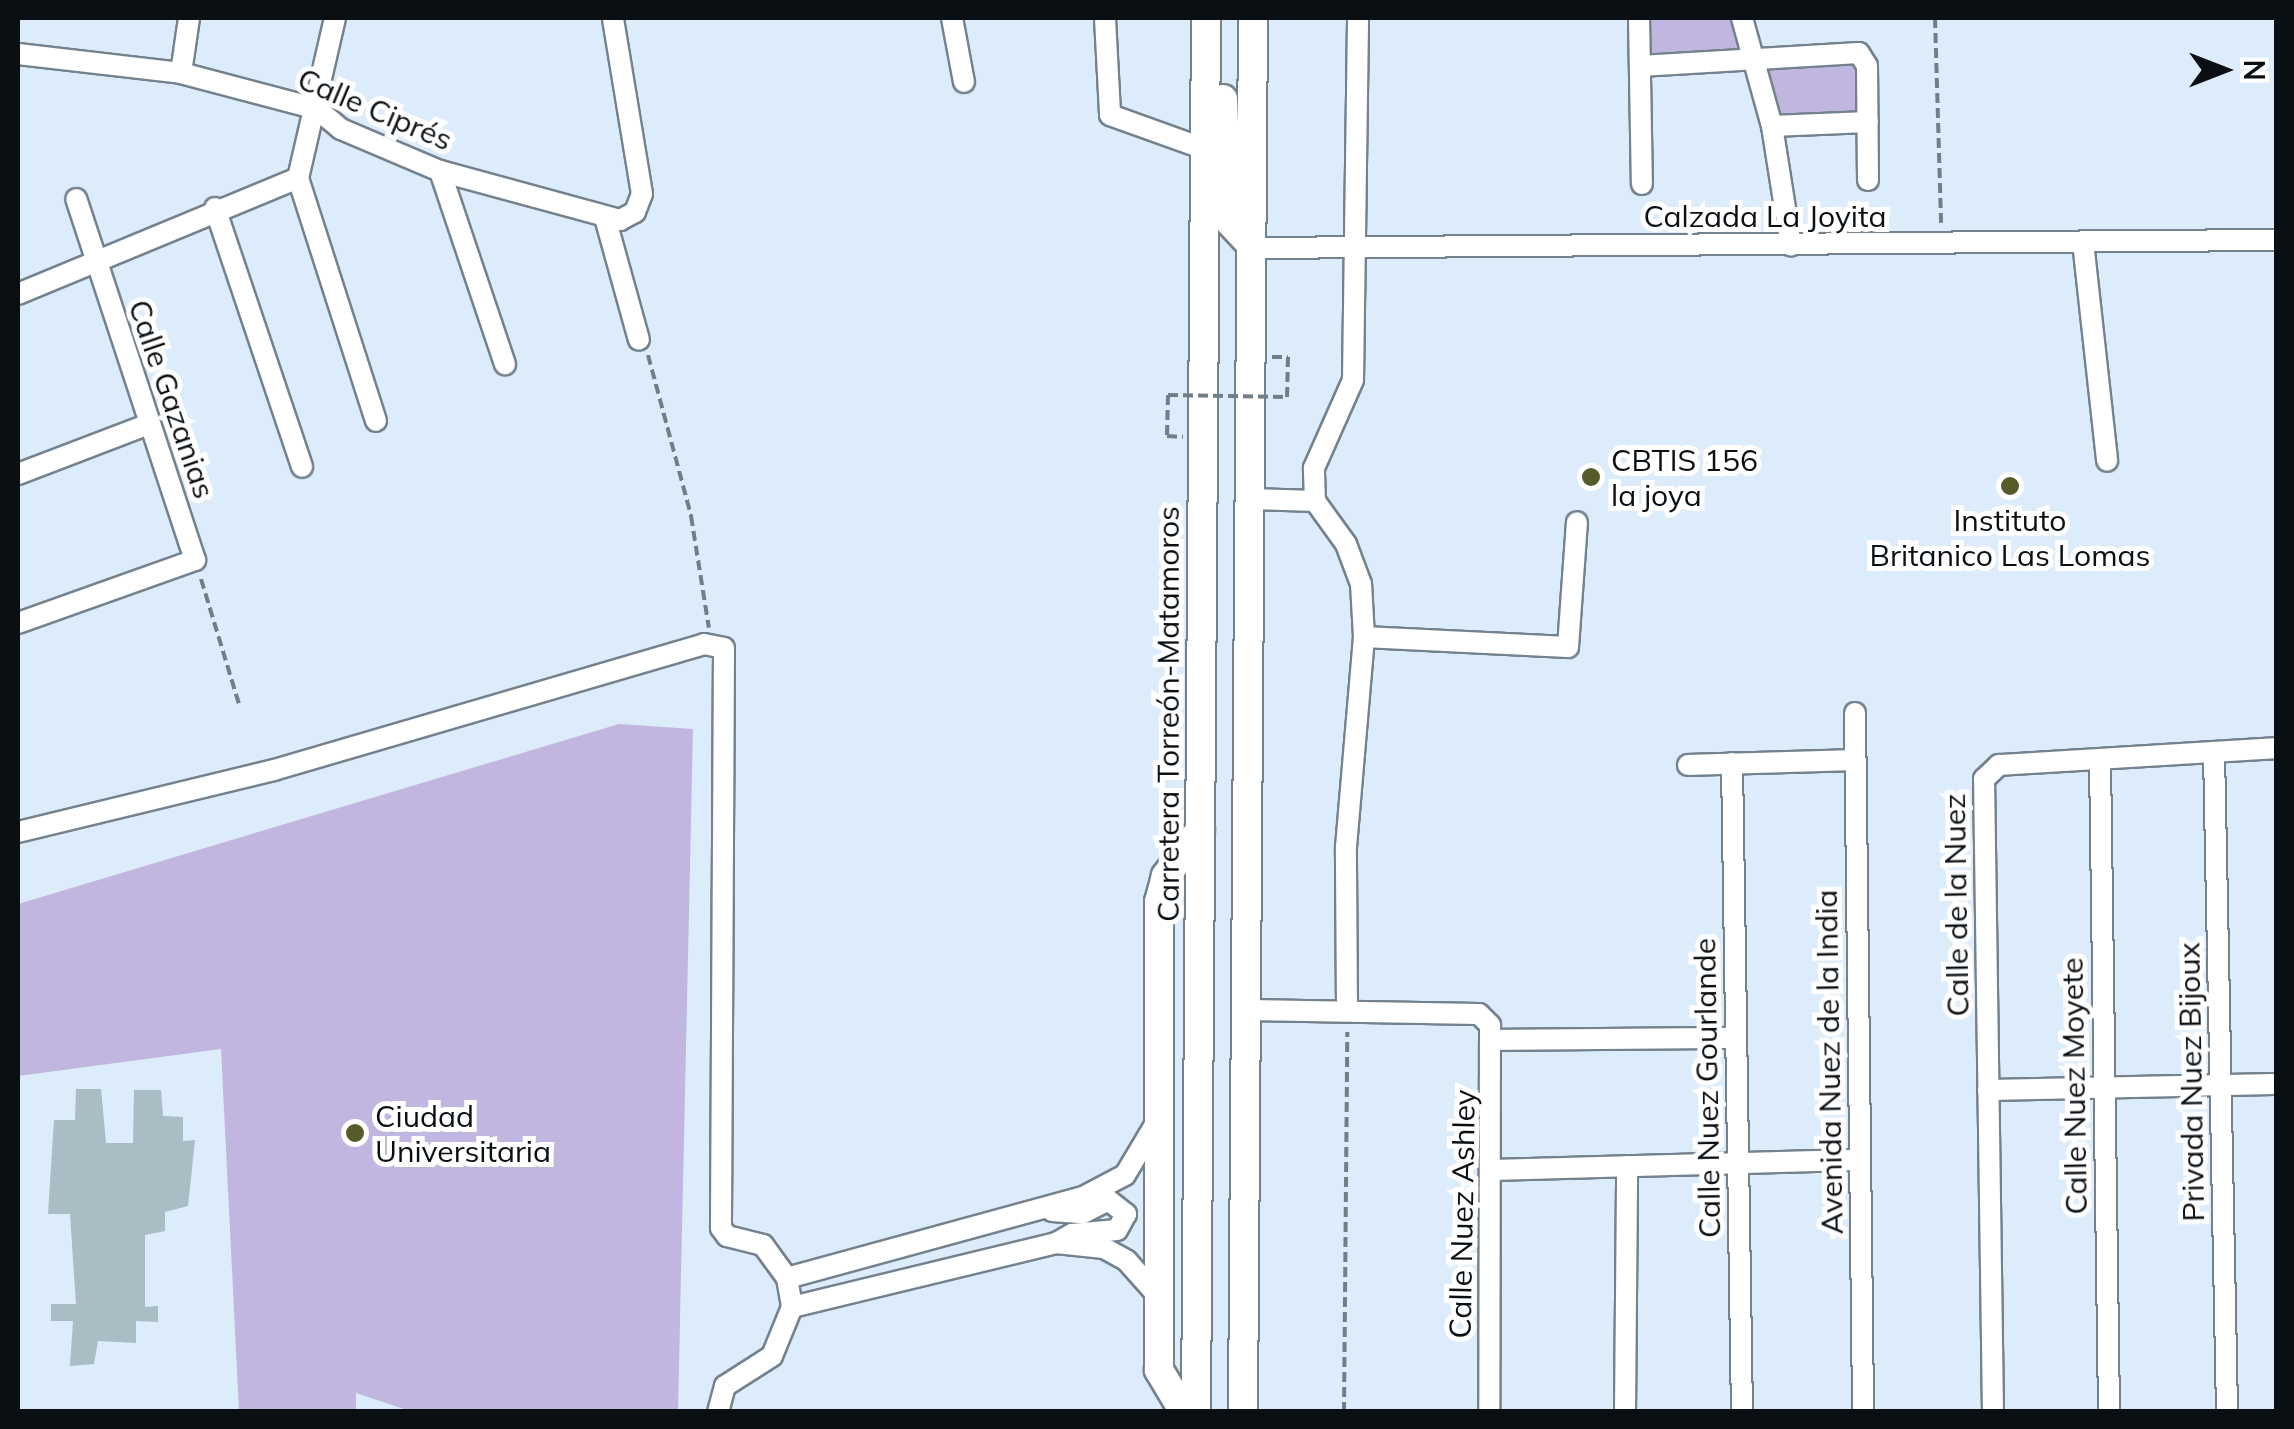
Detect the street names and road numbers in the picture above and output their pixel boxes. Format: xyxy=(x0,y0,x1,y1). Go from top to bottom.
street label: Calle Ciprés xyxy=(292,60,458,158)
street label: Calzada La Joyita xyxy=(1644,198,1886,234)
street label: Calle Gazanias xyxy=(121,295,223,503)
street label: Carretera Torreón-Matamoros xyxy=(1150,506,1186,922)
street label: Calle de la Nuez xyxy=(1936,793,1976,1017)
street label: Avenida Nuez de la India xyxy=(1808,889,1850,1235)
street label: Calle Nuez Gourlande xyxy=(1686,938,1728,1238)
street label: Privada Nuez Bijoux xyxy=(2171,942,2211,1222)
street label: Calle Nuez Moyete xyxy=(2054,957,2094,1215)
street label: Calle Nuez Ashley xyxy=(1442,1089,1482,1339)

